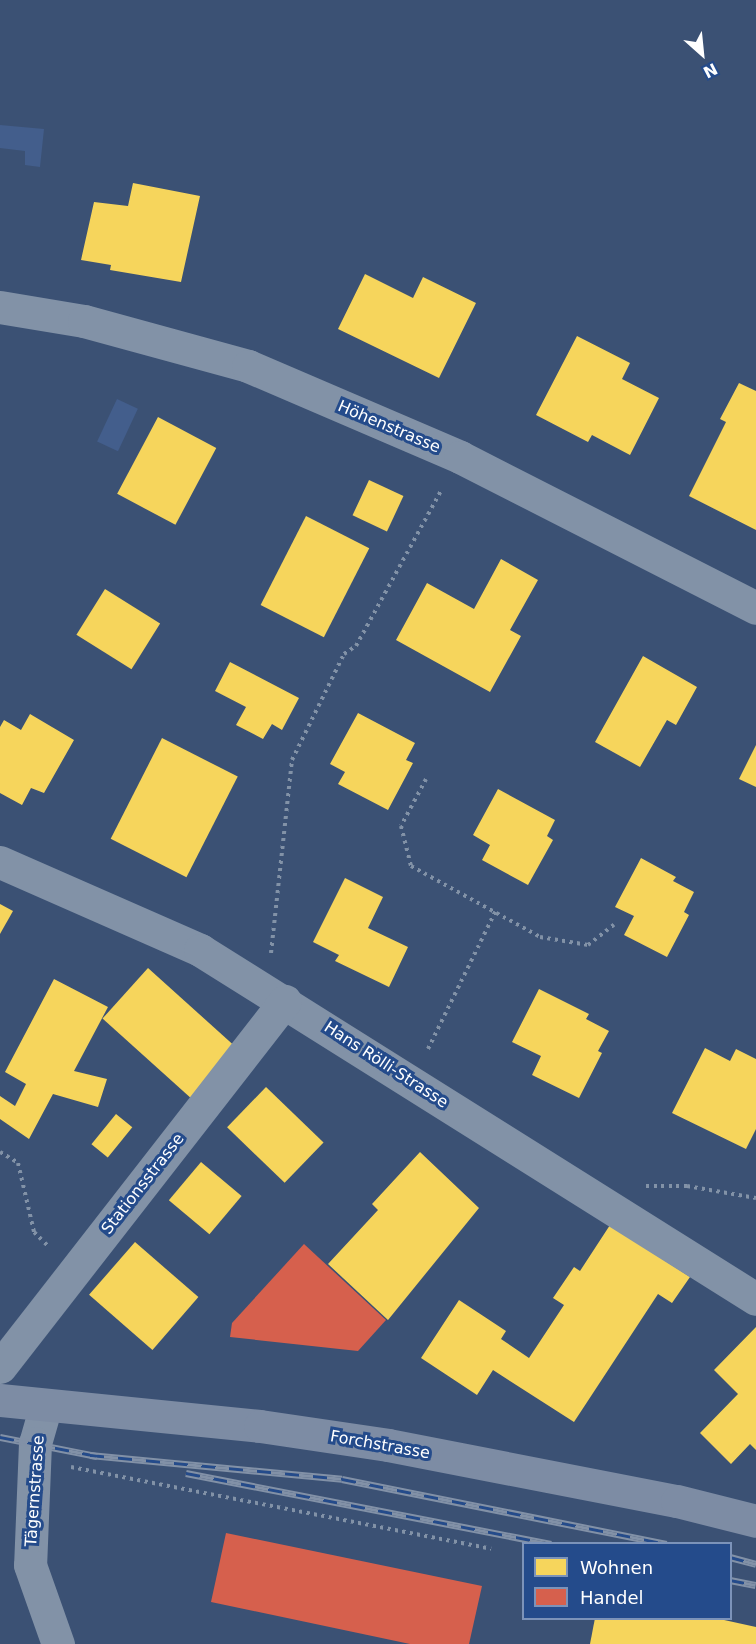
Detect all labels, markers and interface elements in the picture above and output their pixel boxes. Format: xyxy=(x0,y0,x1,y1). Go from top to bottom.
north arrow xyxy=(672,24,732,84)
text: N xyxy=(700,59,721,82)
street label: Höhenstrasse xyxy=(335,397,443,457)
street label: Hans Rölli-Strasse xyxy=(320,1018,452,1112)
street label: Stationsstrasse xyxy=(98,1130,188,1238)
street label: Forchstrasse xyxy=(329,1427,431,1463)
street label: Tägernstrasse xyxy=(22,1435,48,1547)
legend xyxy=(522,1542,732,1620)
text: Wohnen xyxy=(580,1557,653,1578)
text: Handel xyxy=(580,1587,643,1608)

